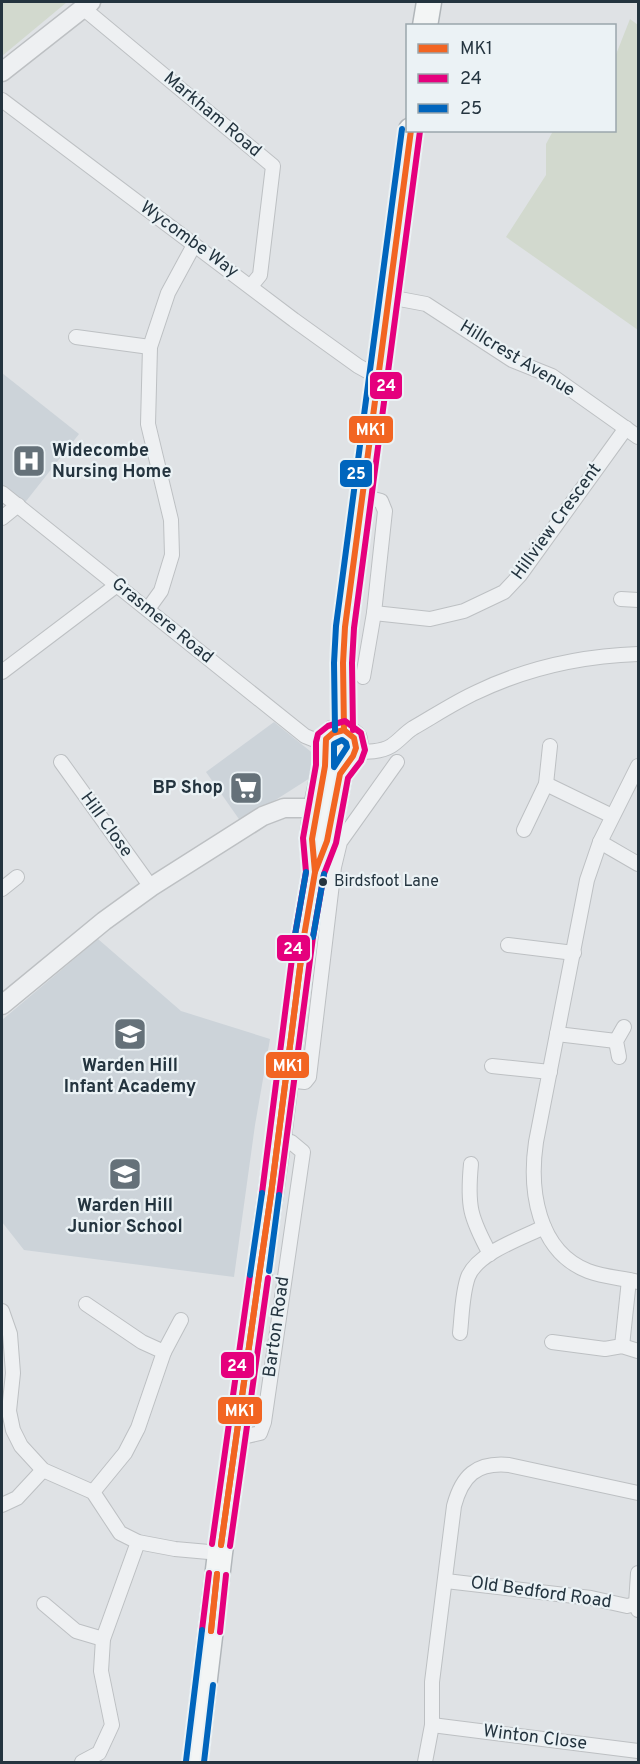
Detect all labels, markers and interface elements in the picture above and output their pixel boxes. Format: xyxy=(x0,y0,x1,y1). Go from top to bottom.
legend xyxy=(406,24,616,132)
text: MK1 xyxy=(460,38,493,61)
street label: Markham Road xyxy=(158,67,266,163)
text: 24 xyxy=(460,68,482,91)
text: 25 xyxy=(460,98,482,121)
street label: Wycombe Way xyxy=(135,197,243,283)
street label: Hillcrest Avenue xyxy=(455,316,579,402)
line badge: 24 xyxy=(369,371,403,400)
text: 24 xyxy=(376,377,396,397)
line badge: MK1 xyxy=(348,415,394,444)
text: MK1 xyxy=(356,421,386,441)
place label: Widecombe Nursing Home xyxy=(52,440,171,484)
hospital icon: Widecombe Nursing Home xyxy=(11,443,47,479)
line badge: 25 xyxy=(339,459,373,488)
street label: Hillview Crescent xyxy=(507,459,607,585)
text: 25 xyxy=(346,465,366,485)
street label: Grasmere Road xyxy=(106,573,218,669)
supermarket icon: BP Shop xyxy=(228,770,264,806)
place label: BP Shop xyxy=(152,777,223,800)
street label: Hill Close xyxy=(75,788,137,862)
place label: Birdsfoot Lane xyxy=(334,872,439,892)
marker: Birdsfoot Lane xyxy=(317,876,329,888)
line badge: 24 xyxy=(276,934,311,962)
text: 24 xyxy=(283,940,303,960)
school or university icon: Warden Hill Infant Academy xyxy=(112,1016,148,1052)
line badge: MK1 xyxy=(265,1051,310,1079)
place label: Warden Hill Infant Academy xyxy=(64,1055,196,1099)
text: MK1 xyxy=(273,1057,303,1077)
school or university icon: Warden Hill Junior School xyxy=(107,1156,143,1192)
place label: Warden Hill Junior School xyxy=(67,1195,183,1239)
street label: Barton Road xyxy=(259,1275,295,1379)
line badge: 24 xyxy=(220,1351,255,1379)
text: 24 xyxy=(227,1357,247,1377)
line badge: MK1 xyxy=(217,1396,263,1425)
text: MK1 xyxy=(225,1402,255,1422)
street label: Old Bedford Road xyxy=(469,1572,613,1614)
street label: Winton Close xyxy=(482,1720,588,1756)

